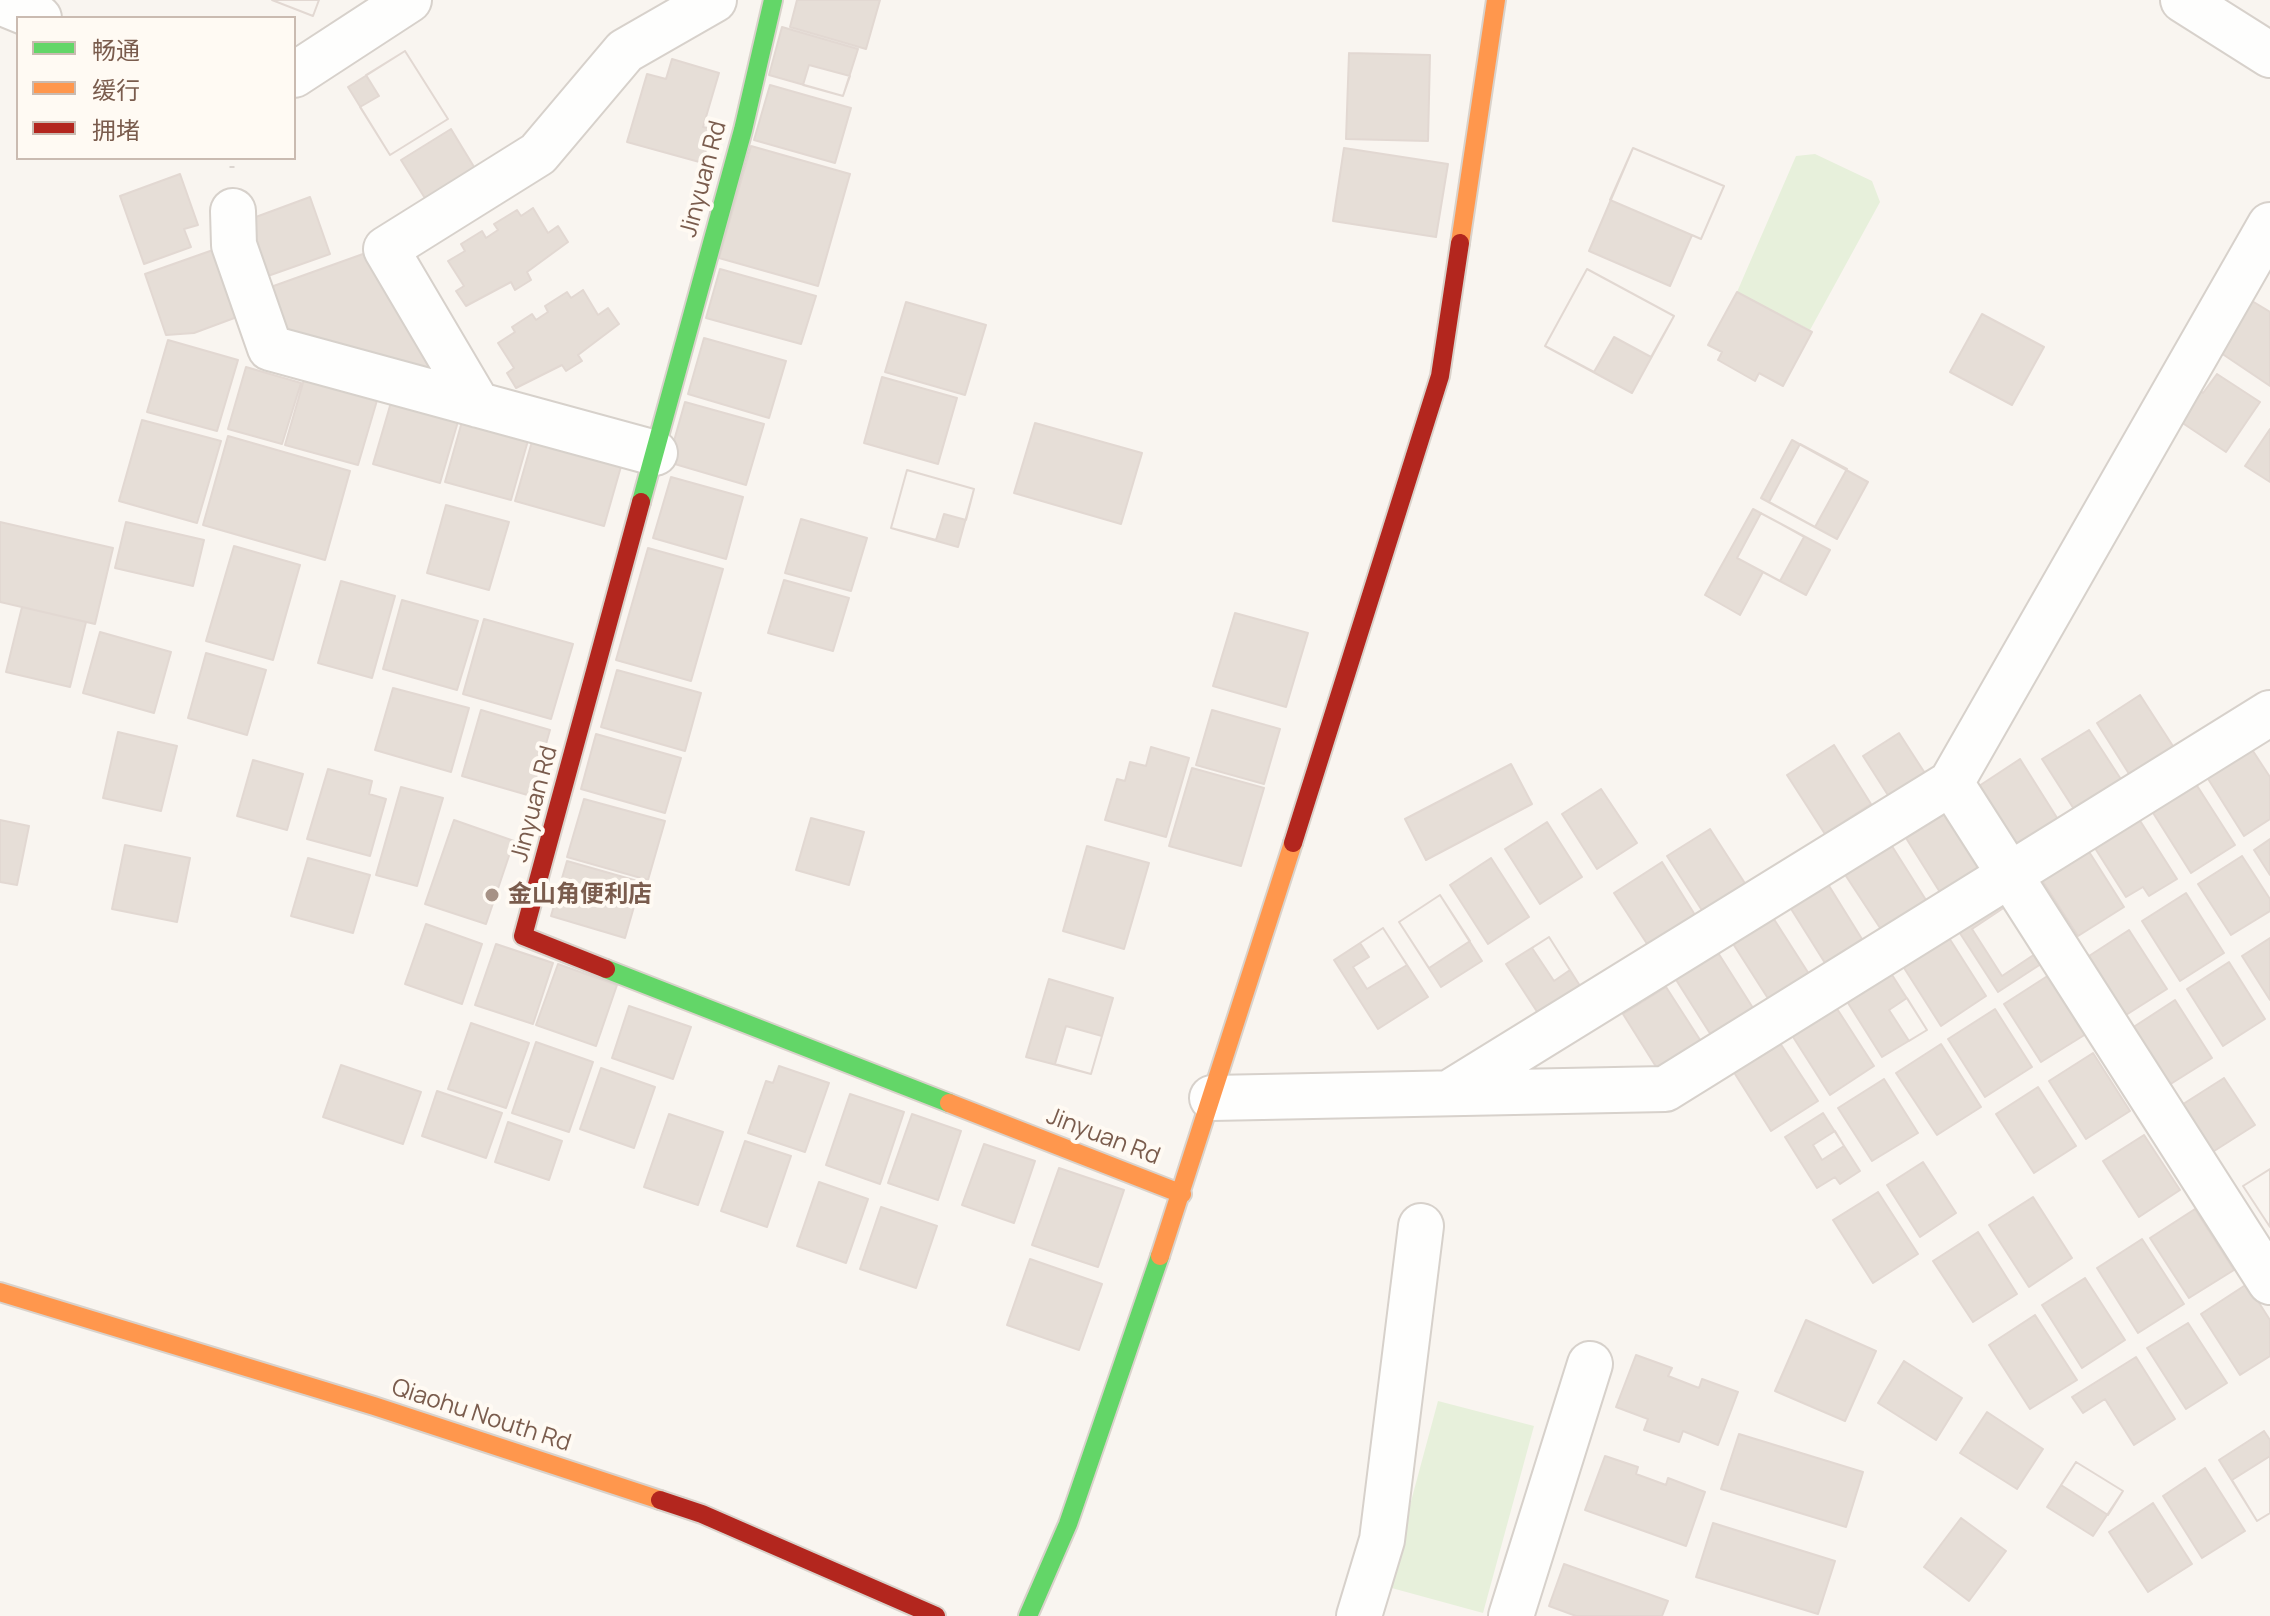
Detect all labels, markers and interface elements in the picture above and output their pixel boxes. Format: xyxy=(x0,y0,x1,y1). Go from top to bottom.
legend xyxy=(16,16,296,160)
text: 畅通 xyxy=(92,33,140,66)
text: 缓行 xyxy=(92,73,140,106)
text: 拥堵 xyxy=(92,113,140,146)
street label: Jinyuan Rd xyxy=(675,118,733,240)
street label: Jinyuan Rd xyxy=(506,743,564,865)
place label: 金山角便利店 xyxy=(508,881,652,909)
marker: 金山角便利店 xyxy=(483,886,501,904)
street label: Jinyuan Rd xyxy=(1042,1102,1164,1172)
street label: Qiaohu Nouth Rd xyxy=(388,1373,574,1459)

